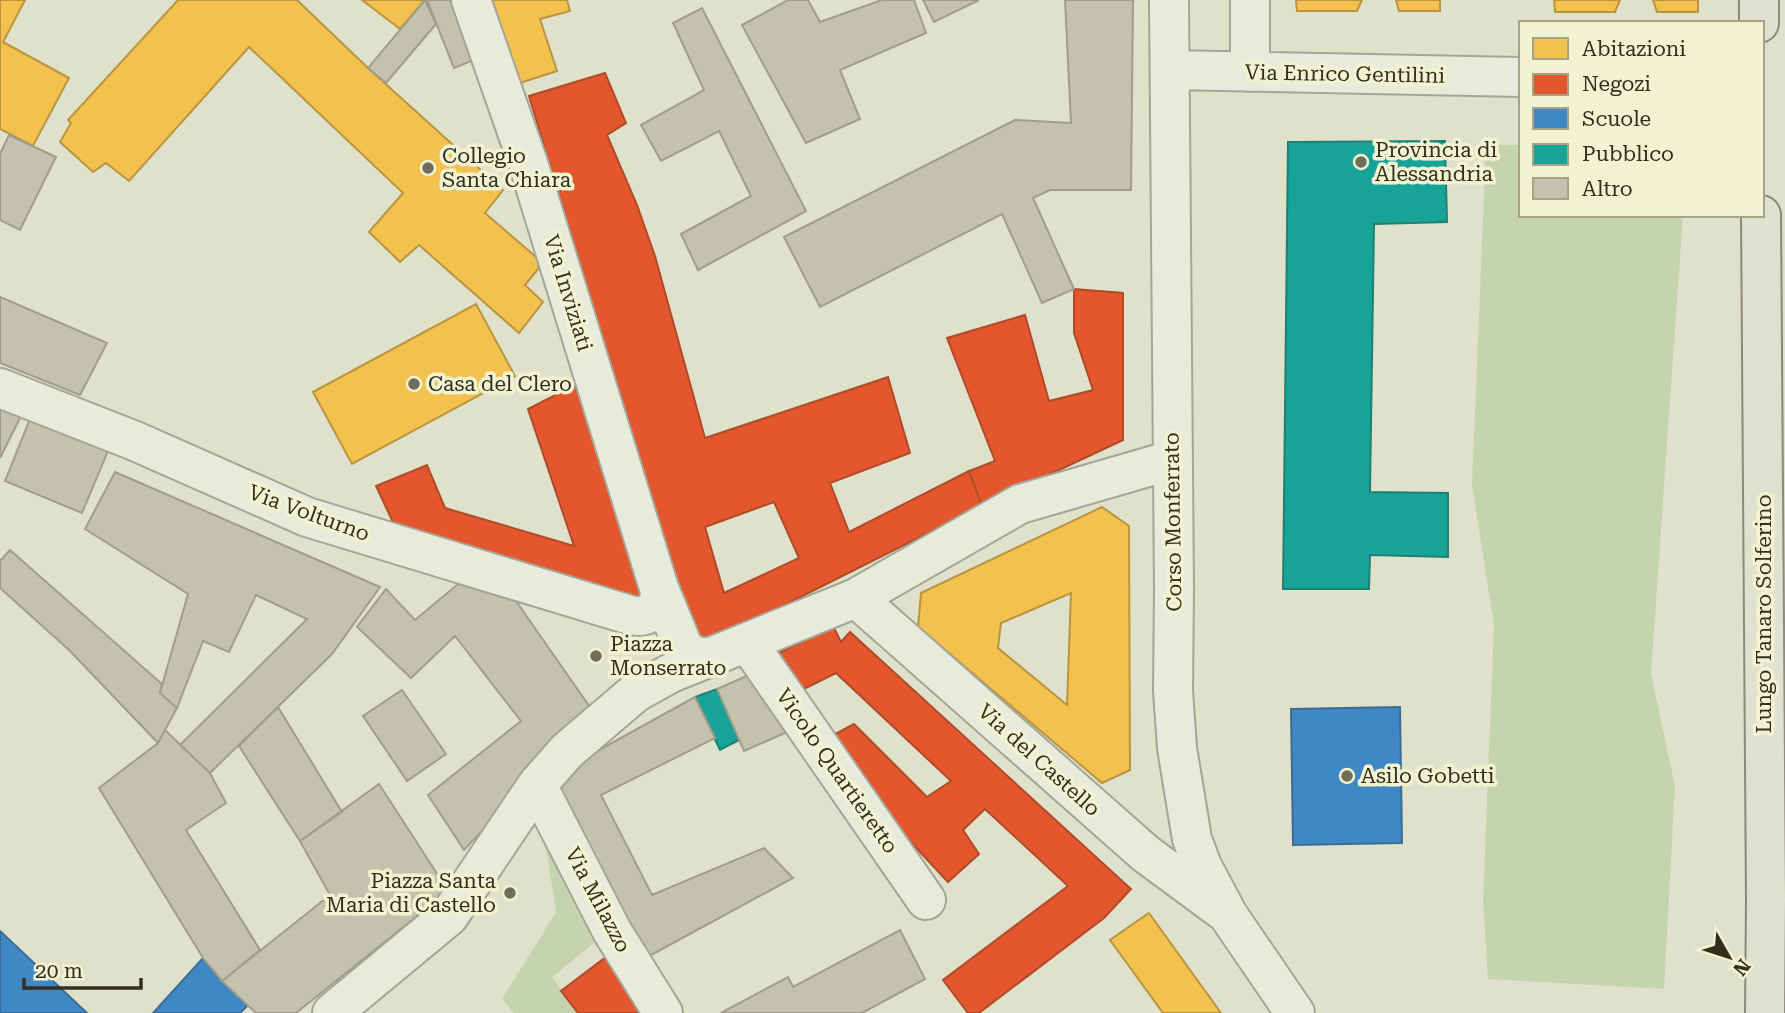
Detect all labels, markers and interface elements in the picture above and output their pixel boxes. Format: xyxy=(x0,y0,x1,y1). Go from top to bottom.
legend xyxy=(1519,21,1764,217)
text: Abitazioni xyxy=(1582,37,1686,61)
street label: Via Enrico Gentilini xyxy=(1245,60,1446,88)
text: Negozi xyxy=(1582,72,1651,96)
text: Scuole xyxy=(1582,107,1651,131)
place label: Provincia di Alessandria xyxy=(1375,138,1497,186)
text: Pubblico xyxy=(1582,142,1674,166)
place label: Collegio Santa Chiara xyxy=(442,144,572,192)
marker: Provincia di Alessandria xyxy=(1353,154,1369,170)
marker: Collegio Santa Chiara xyxy=(420,160,436,176)
text: Altro xyxy=(1582,177,1633,201)
street label: Via Inviziati xyxy=(539,232,597,354)
place label: Casa del Clero xyxy=(428,372,572,396)
marker: Casa del Clero xyxy=(406,376,422,392)
street label: Corso Monferrato xyxy=(1159,432,1187,612)
street label: Via Volturno xyxy=(245,480,373,546)
street label: Lungo Tanaro Solferino xyxy=(1752,494,1776,734)
place label: Piazza Monserrato xyxy=(610,632,726,680)
marker: Piazza Monserrato xyxy=(588,648,604,664)
street label: Vicolo Quartieretto xyxy=(771,684,903,858)
street label: Via del Castello xyxy=(973,699,1105,821)
place label: Asilo Gobetti xyxy=(1361,764,1495,788)
marker: Asilo Gobetti xyxy=(1339,768,1355,784)
street label: Via Milazzo xyxy=(560,843,636,957)
place label: Piazza Santa Maria di Castello xyxy=(326,869,497,917)
marker: Piazza Santa Maria di Castello xyxy=(502,885,518,901)
north arrow xyxy=(1694,922,1764,992)
scale bar xyxy=(24,946,142,990)
text: N xyxy=(1728,954,1755,981)
text: 20 m xyxy=(35,959,83,983)

